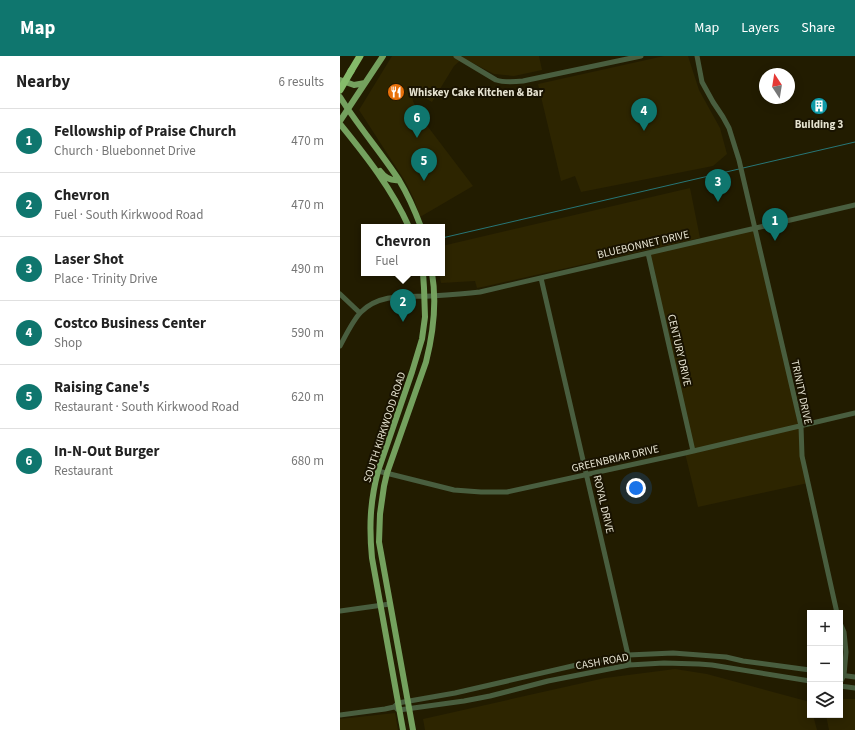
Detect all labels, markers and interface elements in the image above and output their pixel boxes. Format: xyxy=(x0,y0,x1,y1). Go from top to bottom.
text: Map xyxy=(20,15,55,42)
text: Map xyxy=(694,18,719,38)
text: Layers xyxy=(741,18,779,38)
text: Share xyxy=(801,18,835,38)
north arrow xyxy=(759,68,795,104)
text: Nearby xyxy=(16,70,70,94)
text: 6 results xyxy=(279,73,324,91)
restaurant icon: Whiskey Cake Kitchen & Bar xyxy=(386,82,406,102)
place label: Whiskey Cake Kitchen & Bar xyxy=(409,85,544,100)
building icon: Building 3 xyxy=(809,96,829,116)
pin: 4 xyxy=(631,98,657,131)
pin: 6 xyxy=(404,105,430,138)
place label: Building 3 xyxy=(795,117,843,132)
text: Fellowship of Praise Church xyxy=(54,121,236,142)
text: 1 xyxy=(26,132,32,150)
text: 470 m xyxy=(291,132,324,150)
text: Church · Bluebonnet Drive xyxy=(54,142,196,160)
pin: 5 xyxy=(411,148,437,181)
pin: 3 xyxy=(705,169,731,202)
text: Chevron xyxy=(54,185,110,206)
text: 2 xyxy=(26,196,32,214)
text: 470 m xyxy=(291,196,324,214)
text: Fuel · South Kirkwood Road xyxy=(54,206,203,224)
pin: 1 xyxy=(762,208,788,241)
popup xyxy=(361,224,445,276)
street label: BLUEBONNET DRIVE xyxy=(596,227,691,262)
text: Chevron xyxy=(375,231,431,252)
text: Laser Shot xyxy=(54,249,124,270)
text: Fuel xyxy=(375,252,398,270)
text: 3 xyxy=(26,260,32,278)
text: 490 m xyxy=(291,260,324,278)
text: Place · Trinity Drive xyxy=(54,270,157,288)
pin: 2 xyxy=(390,289,416,322)
text: Costco Business Center xyxy=(54,313,206,334)
street label: CENTURY DRIVE xyxy=(664,313,695,388)
text: 4 xyxy=(26,324,32,342)
text: 590 m xyxy=(291,324,324,342)
text: Shop xyxy=(54,334,82,352)
street label: TRINITY DRIVE xyxy=(787,358,816,426)
street label: SOUTH KIRKWOOD ROAD xyxy=(359,370,410,484)
text: Raising Cane's xyxy=(54,377,149,398)
text: 5 xyxy=(26,388,32,406)
text: 620 m xyxy=(291,388,324,406)
text: Restaurant · South Kirkwood Road xyxy=(54,398,239,416)
text: In-N-Out Burger xyxy=(54,441,159,462)
street label: GREENBRIAR DRIVE xyxy=(570,441,660,476)
text: 6 xyxy=(26,452,32,470)
text: 680 m xyxy=(291,452,324,470)
text: Restaurant xyxy=(54,462,113,480)
street label: ROYAL DRIVE xyxy=(590,474,618,535)
your location xyxy=(626,478,646,498)
map controls xyxy=(807,610,843,718)
button: + xyxy=(807,610,843,646)
button: − xyxy=(807,646,843,682)
street label: CASH ROAD xyxy=(574,649,630,674)
button: layers xyxy=(807,682,843,718)

